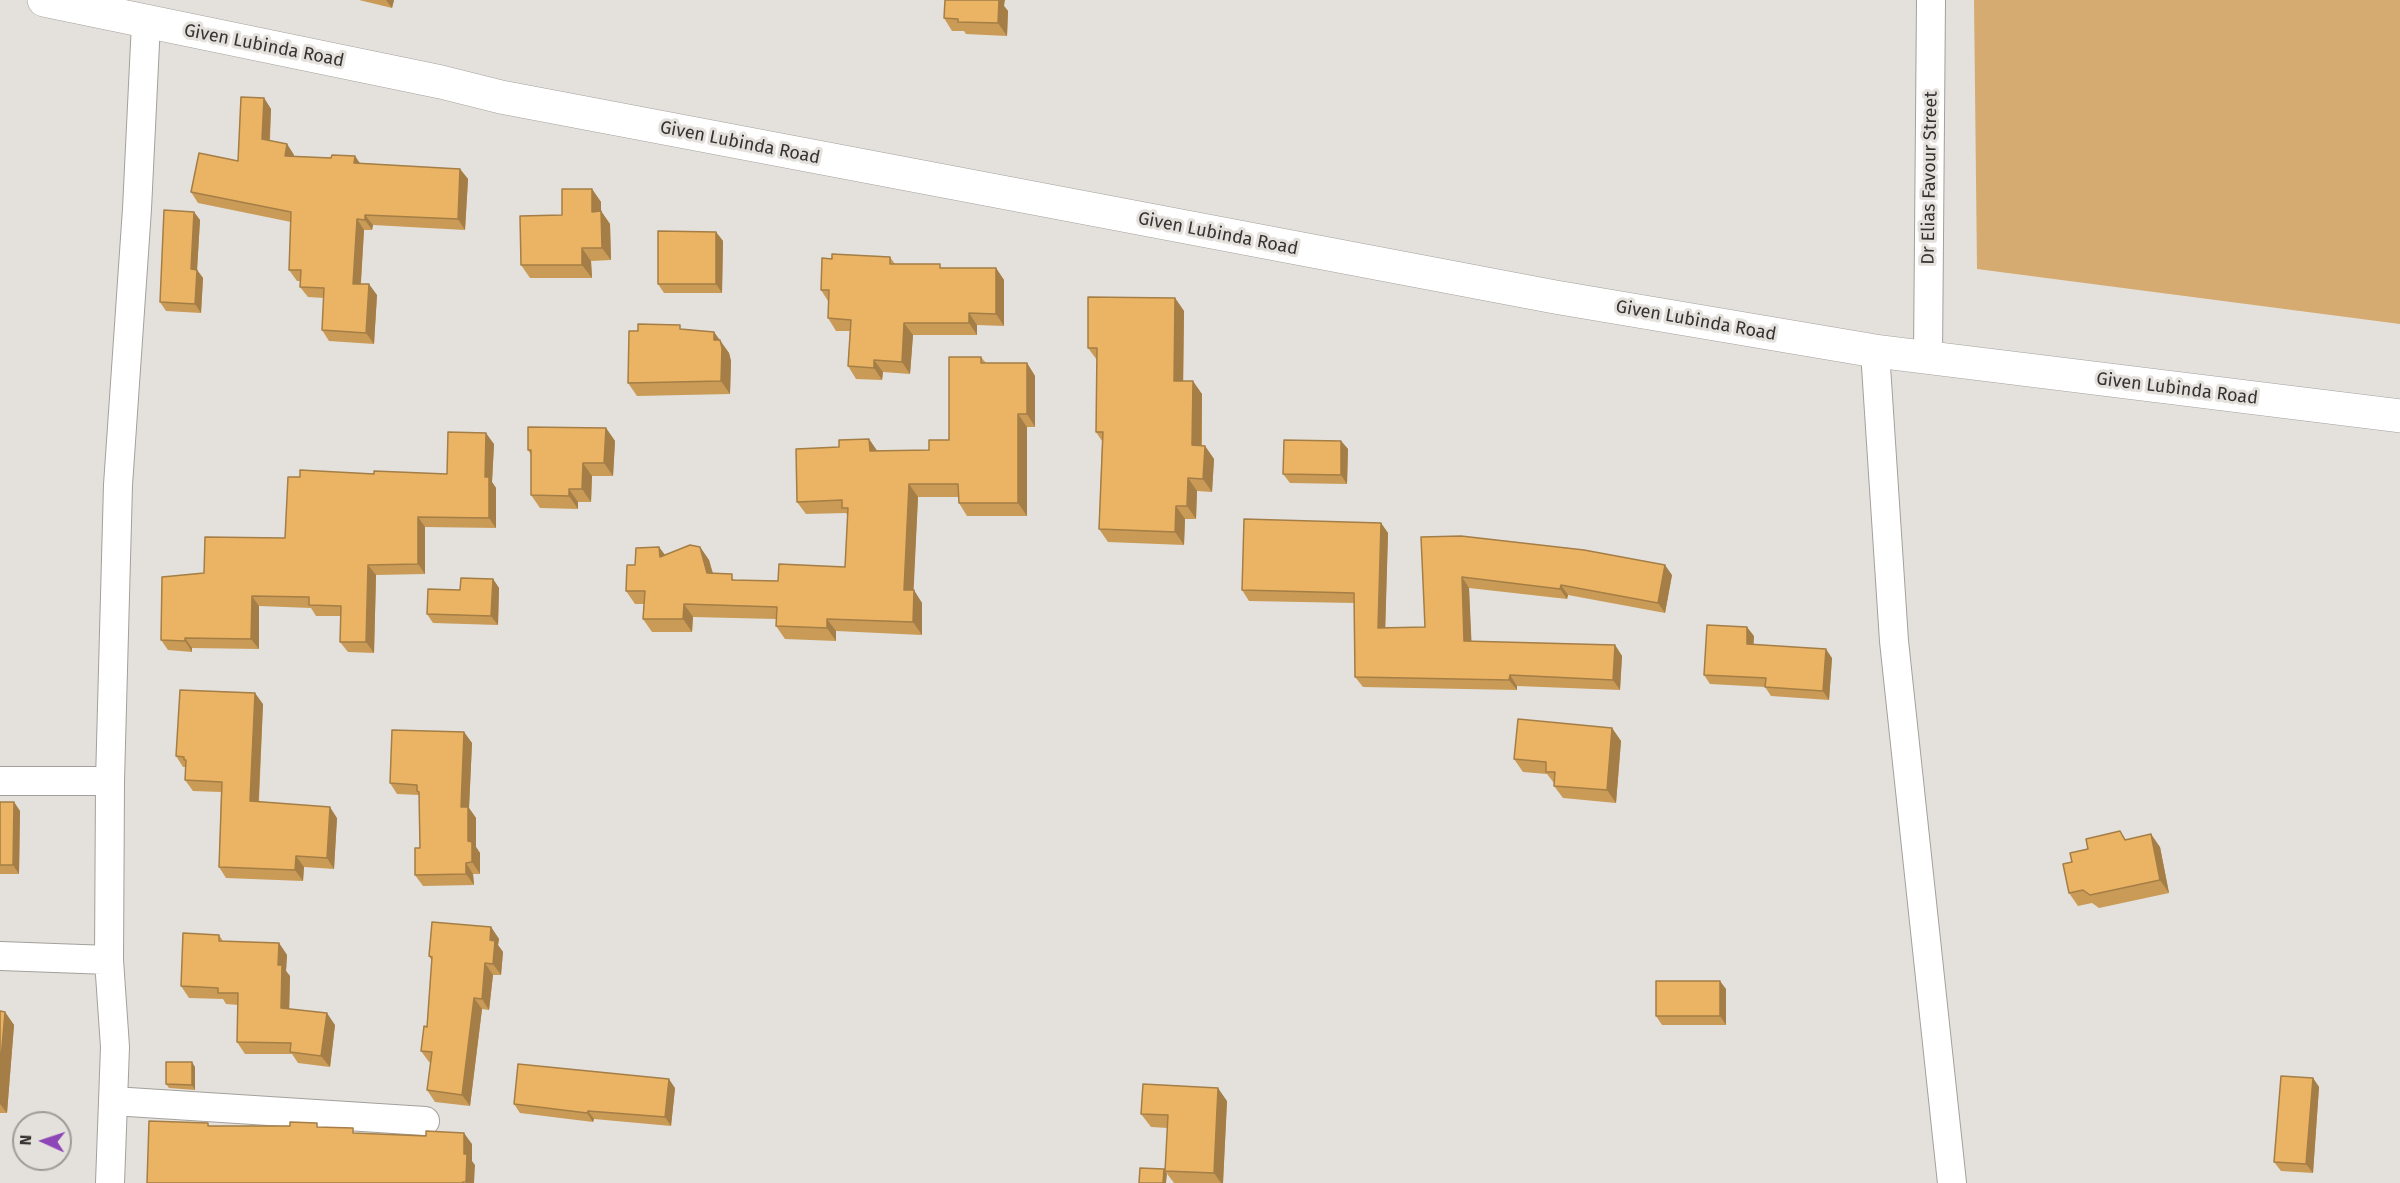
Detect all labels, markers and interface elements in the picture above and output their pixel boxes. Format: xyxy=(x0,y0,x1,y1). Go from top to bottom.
street label: Given Lubinda Road xyxy=(182,20,346,72)
street label: Dr Elias Favour Street xyxy=(1918,91,1942,265)
street label: Given Lubinda Road xyxy=(658,117,822,169)
street label: Given Lubinda Road xyxy=(1136,208,1300,260)
street label: Given Lubinda Road xyxy=(1614,296,1778,346)
street label: Given Lubinda Road xyxy=(2095,368,2259,410)
north arrow xyxy=(12,1111,72,1171)
text: N xyxy=(16,1134,35,1146)

